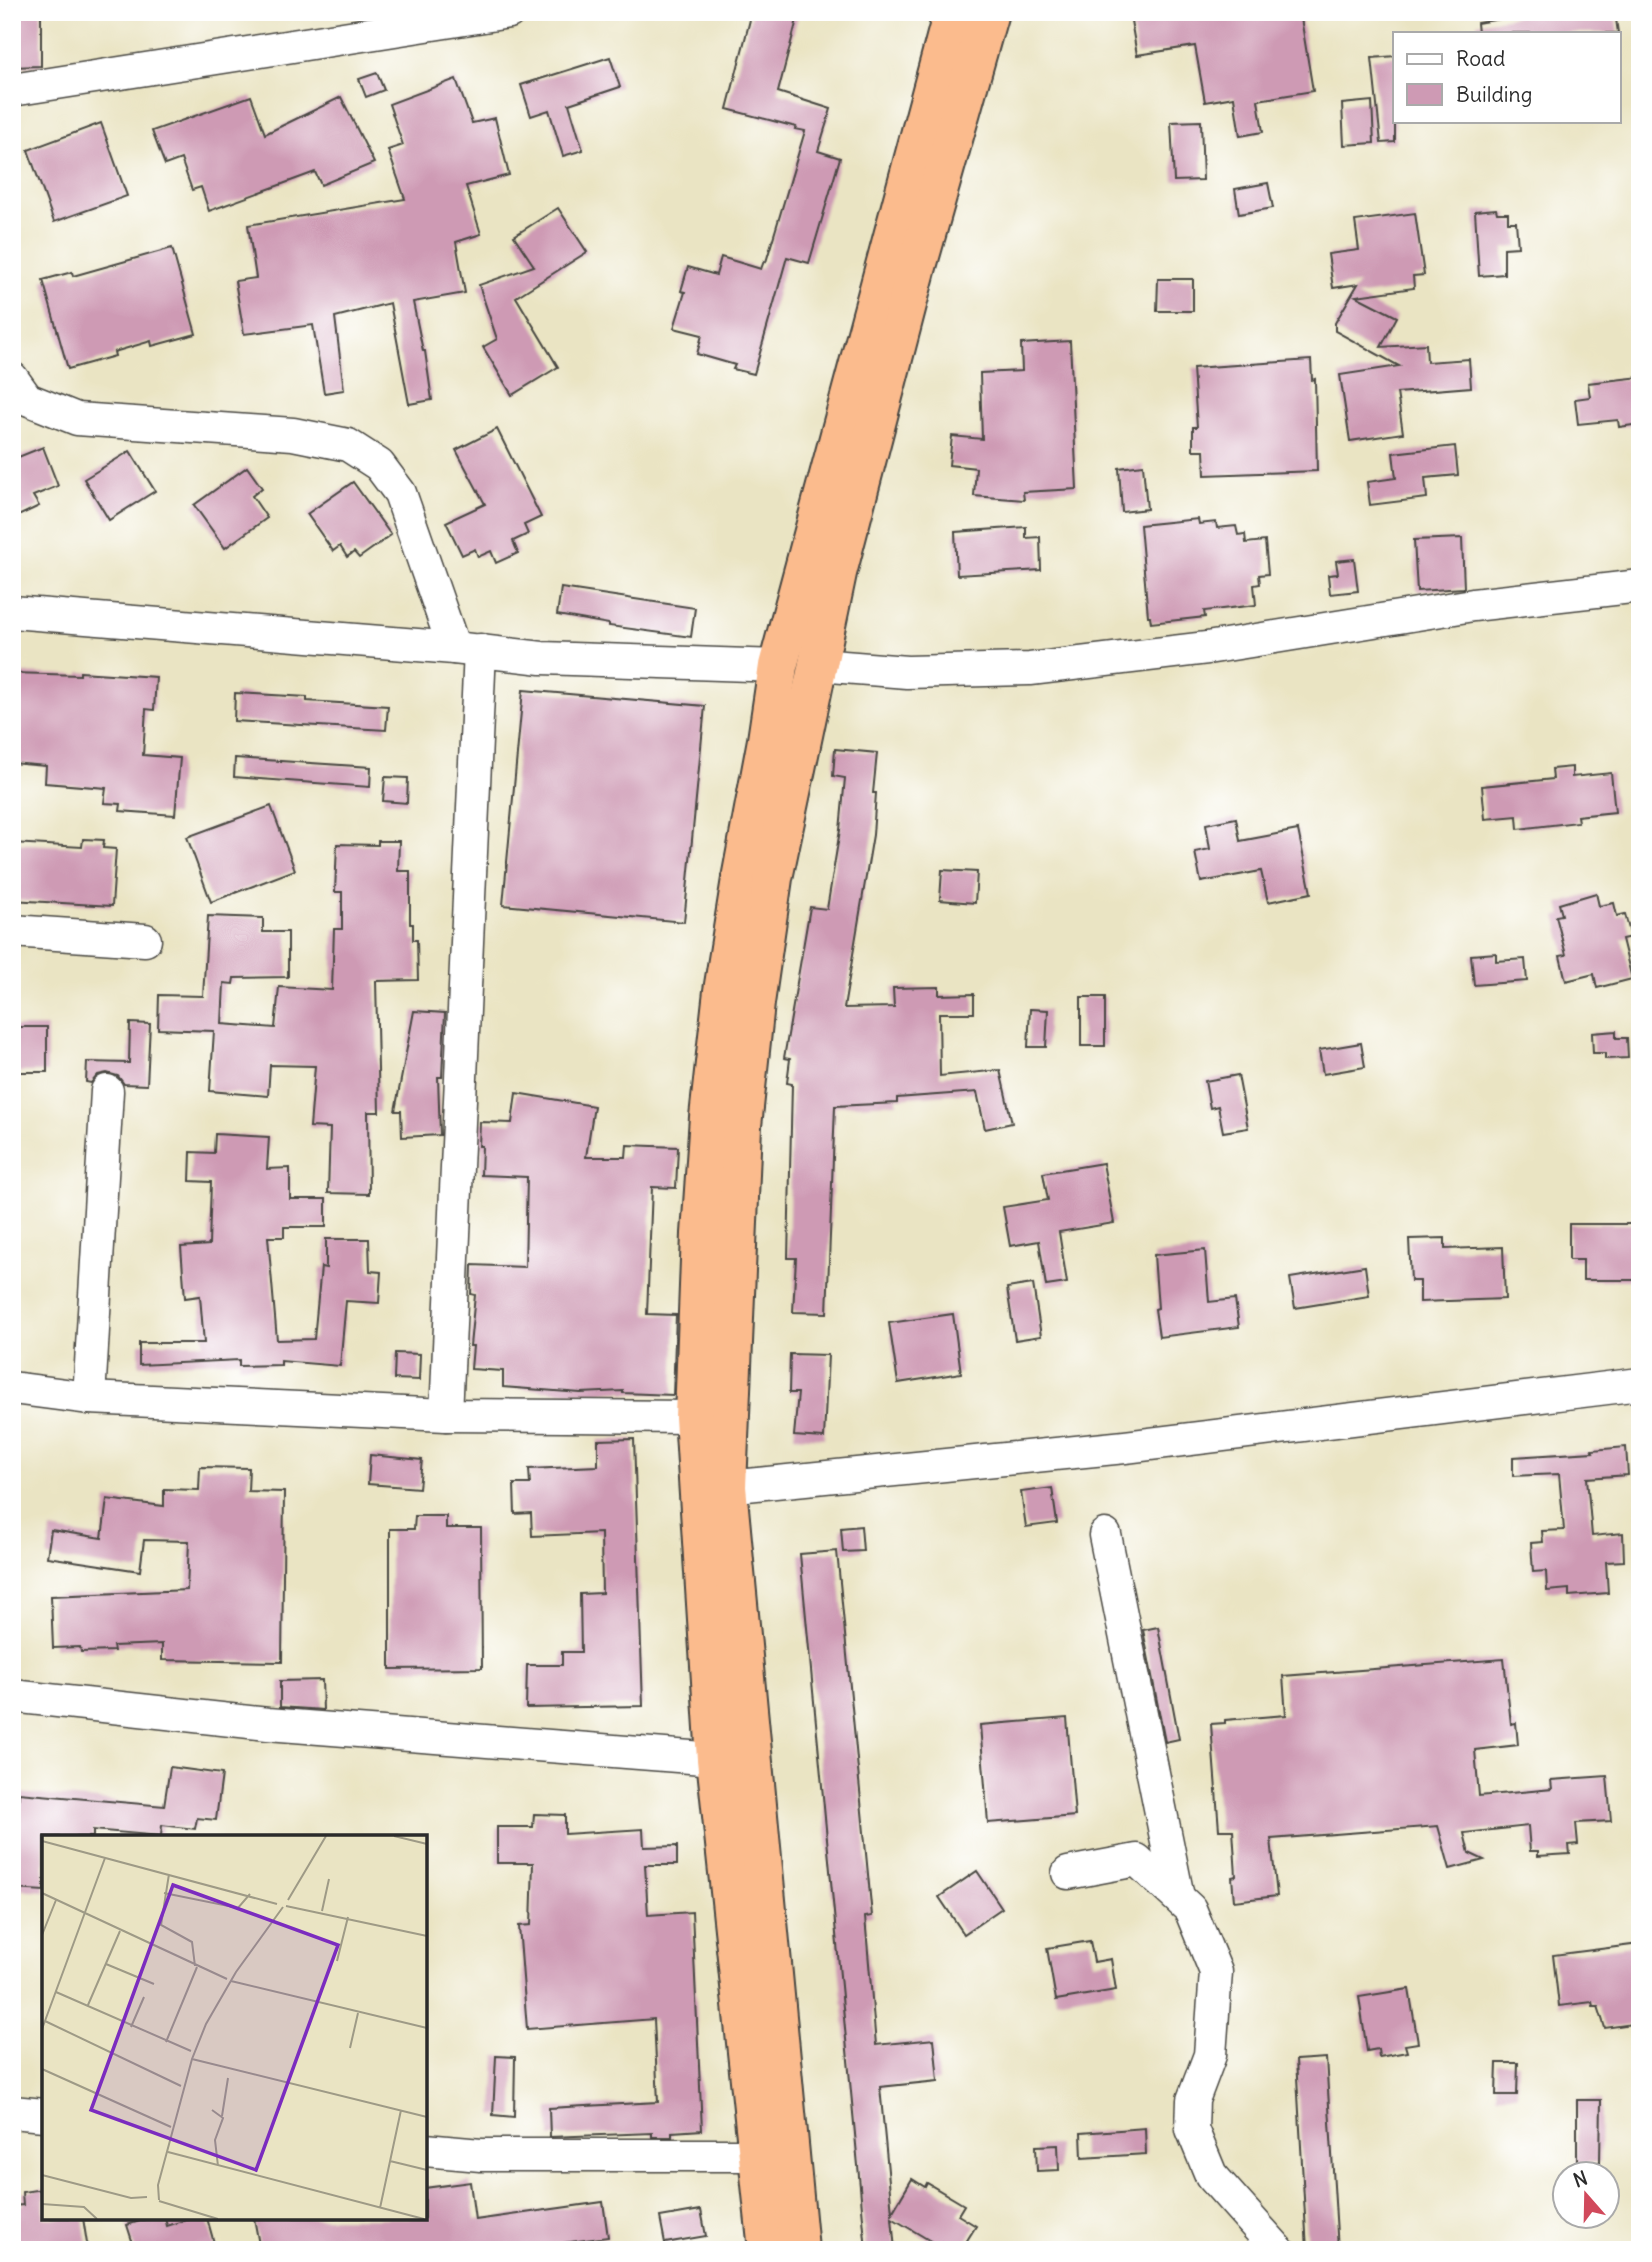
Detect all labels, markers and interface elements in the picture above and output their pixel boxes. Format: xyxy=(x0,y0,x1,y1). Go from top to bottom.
legend xyxy=(1393,32,1620,122)
text: Road xyxy=(1456,45,1505,72)
text: Building xyxy=(1456,81,1532,108)
inset map xyxy=(42,1835,427,2220)
north arrow xyxy=(1550,2160,1620,2230)
text: N xyxy=(1570,2166,1590,2193)

